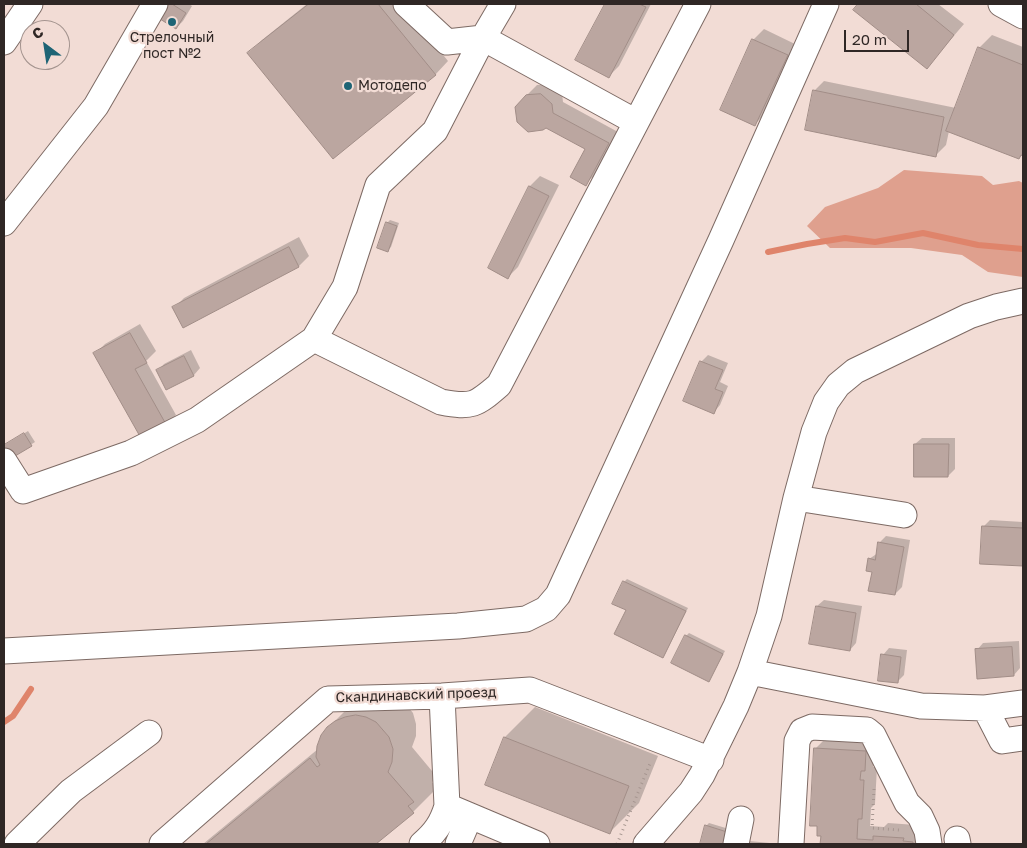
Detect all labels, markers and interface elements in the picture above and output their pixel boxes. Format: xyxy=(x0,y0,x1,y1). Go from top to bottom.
marker: Стрелочный пост №2 xyxy=(166,16,178,28)
north arrow xyxy=(20,20,70,70)
scale bar xyxy=(847,20,912,52)
text: С xyxy=(29,23,46,42)
place label: Стрелочный пост №2 xyxy=(130,30,214,62)
text: 20 m xyxy=(852,30,887,48)
place label: Мотодепо xyxy=(358,78,427,94)
marker: Мотодепо xyxy=(342,80,354,92)
street label: Скандинавский проезд xyxy=(335,684,497,706)

